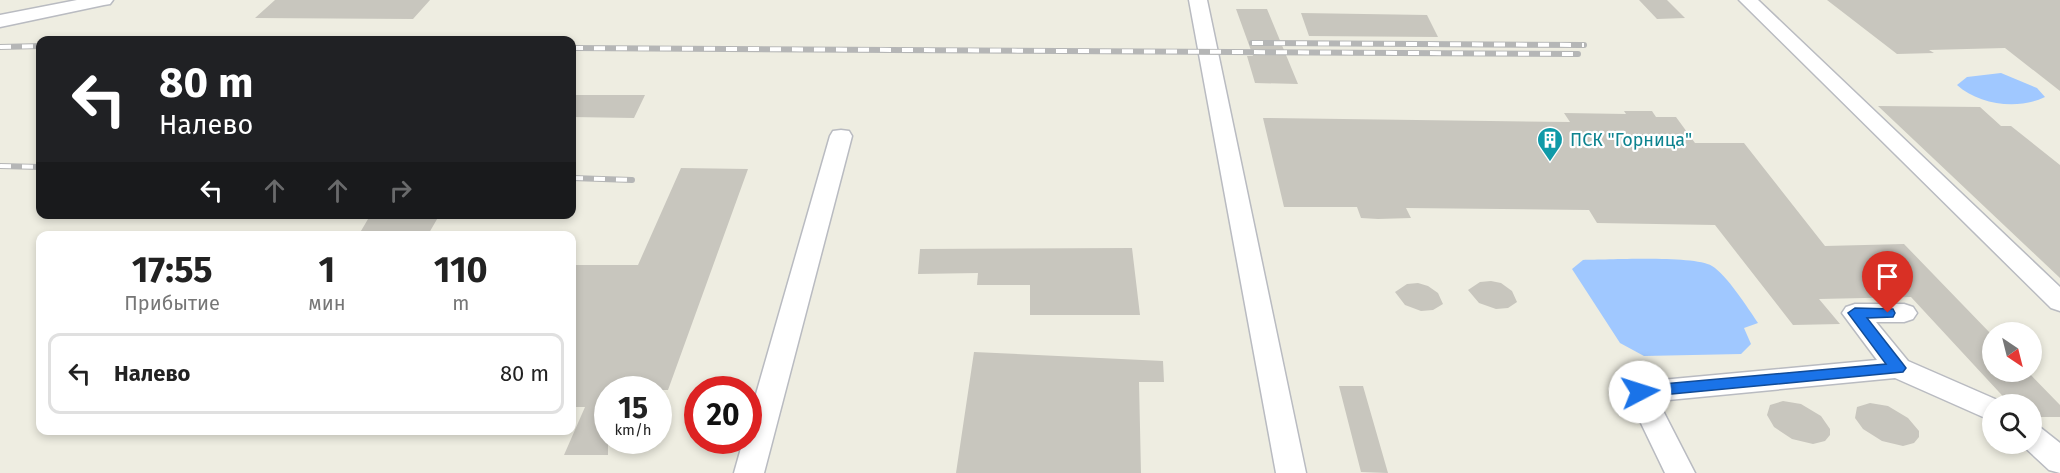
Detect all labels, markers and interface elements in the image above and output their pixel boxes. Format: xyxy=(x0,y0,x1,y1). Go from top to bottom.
text: 80 m xyxy=(159,58,253,108)
icon: left xyxy=(60,60,138,138)
text: Налево xyxy=(159,109,253,141)
building icon: ПСК "Горница" xyxy=(1535,125,1565,163)
place label: ПСК "Горница" xyxy=(1570,129,1692,151)
icon: left xyxy=(195,174,228,207)
icon: ahead xyxy=(258,174,291,207)
icon: ahead xyxy=(321,174,354,207)
icon: right xyxy=(384,174,417,207)
text: 17:55 xyxy=(132,248,213,292)
text: 1 xyxy=(319,248,335,292)
text: 110 xyxy=(434,248,488,292)
pin xyxy=(1862,251,1913,313)
icon: arrive xyxy=(1871,260,1904,293)
text: Прибытие xyxy=(124,291,220,315)
text: мин xyxy=(308,291,346,315)
text: m xyxy=(452,291,469,315)
north arrow xyxy=(1982,322,2042,382)
map controls xyxy=(1982,322,2042,454)
icon: left xyxy=(63,357,96,390)
text: Налево xyxy=(114,360,190,387)
text: 80 m xyxy=(500,360,549,387)
position arrow xyxy=(1608,360,1672,424)
speed limit sign: 20 xyxy=(684,376,762,454)
text: 15 xyxy=(618,390,648,426)
button: search xyxy=(1982,394,2042,454)
text: km/h xyxy=(614,421,652,439)

